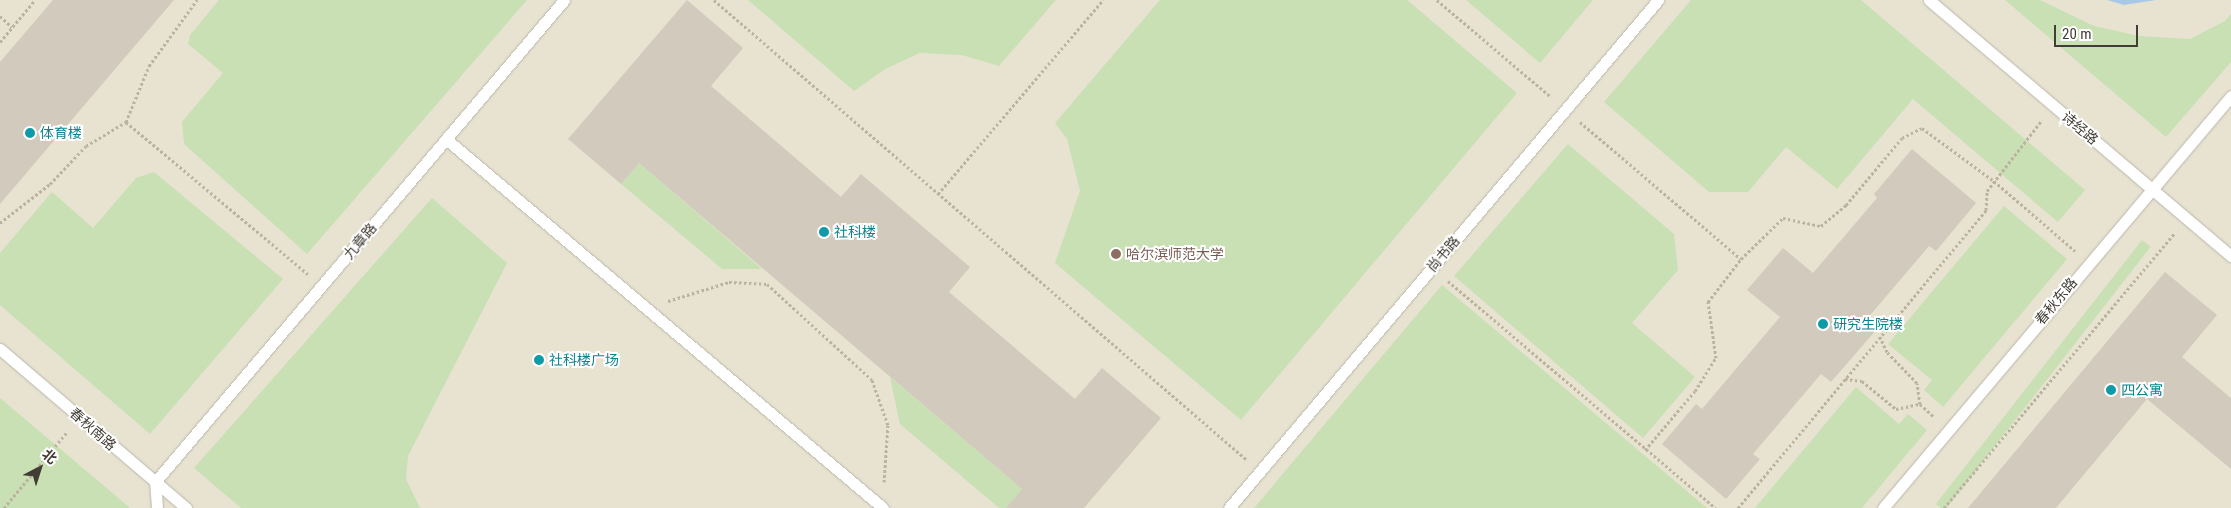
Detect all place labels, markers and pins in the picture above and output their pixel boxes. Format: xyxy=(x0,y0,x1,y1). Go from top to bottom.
place label: 体育楼 xyxy=(40,125,82,141)
marker: 体育楼 xyxy=(24,127,36,139)
place label: 社科楼 xyxy=(834,224,876,240)
marker: 社科楼 xyxy=(818,226,830,238)
place label: 哈尔滨师范大学 xyxy=(1126,246,1224,262)
marker: 哈尔滨师范大学 xyxy=(1110,248,1122,260)
place label: 研究生院楼 xyxy=(1833,316,1903,332)
marker: 研究生院楼 xyxy=(1817,318,1829,330)
place label: 社科楼广场 xyxy=(549,352,619,368)
marker: 社科楼广场 xyxy=(533,354,545,366)
place label: 四公寓 xyxy=(2121,382,2163,398)
marker: 四公寓 xyxy=(2105,384,2117,396)

